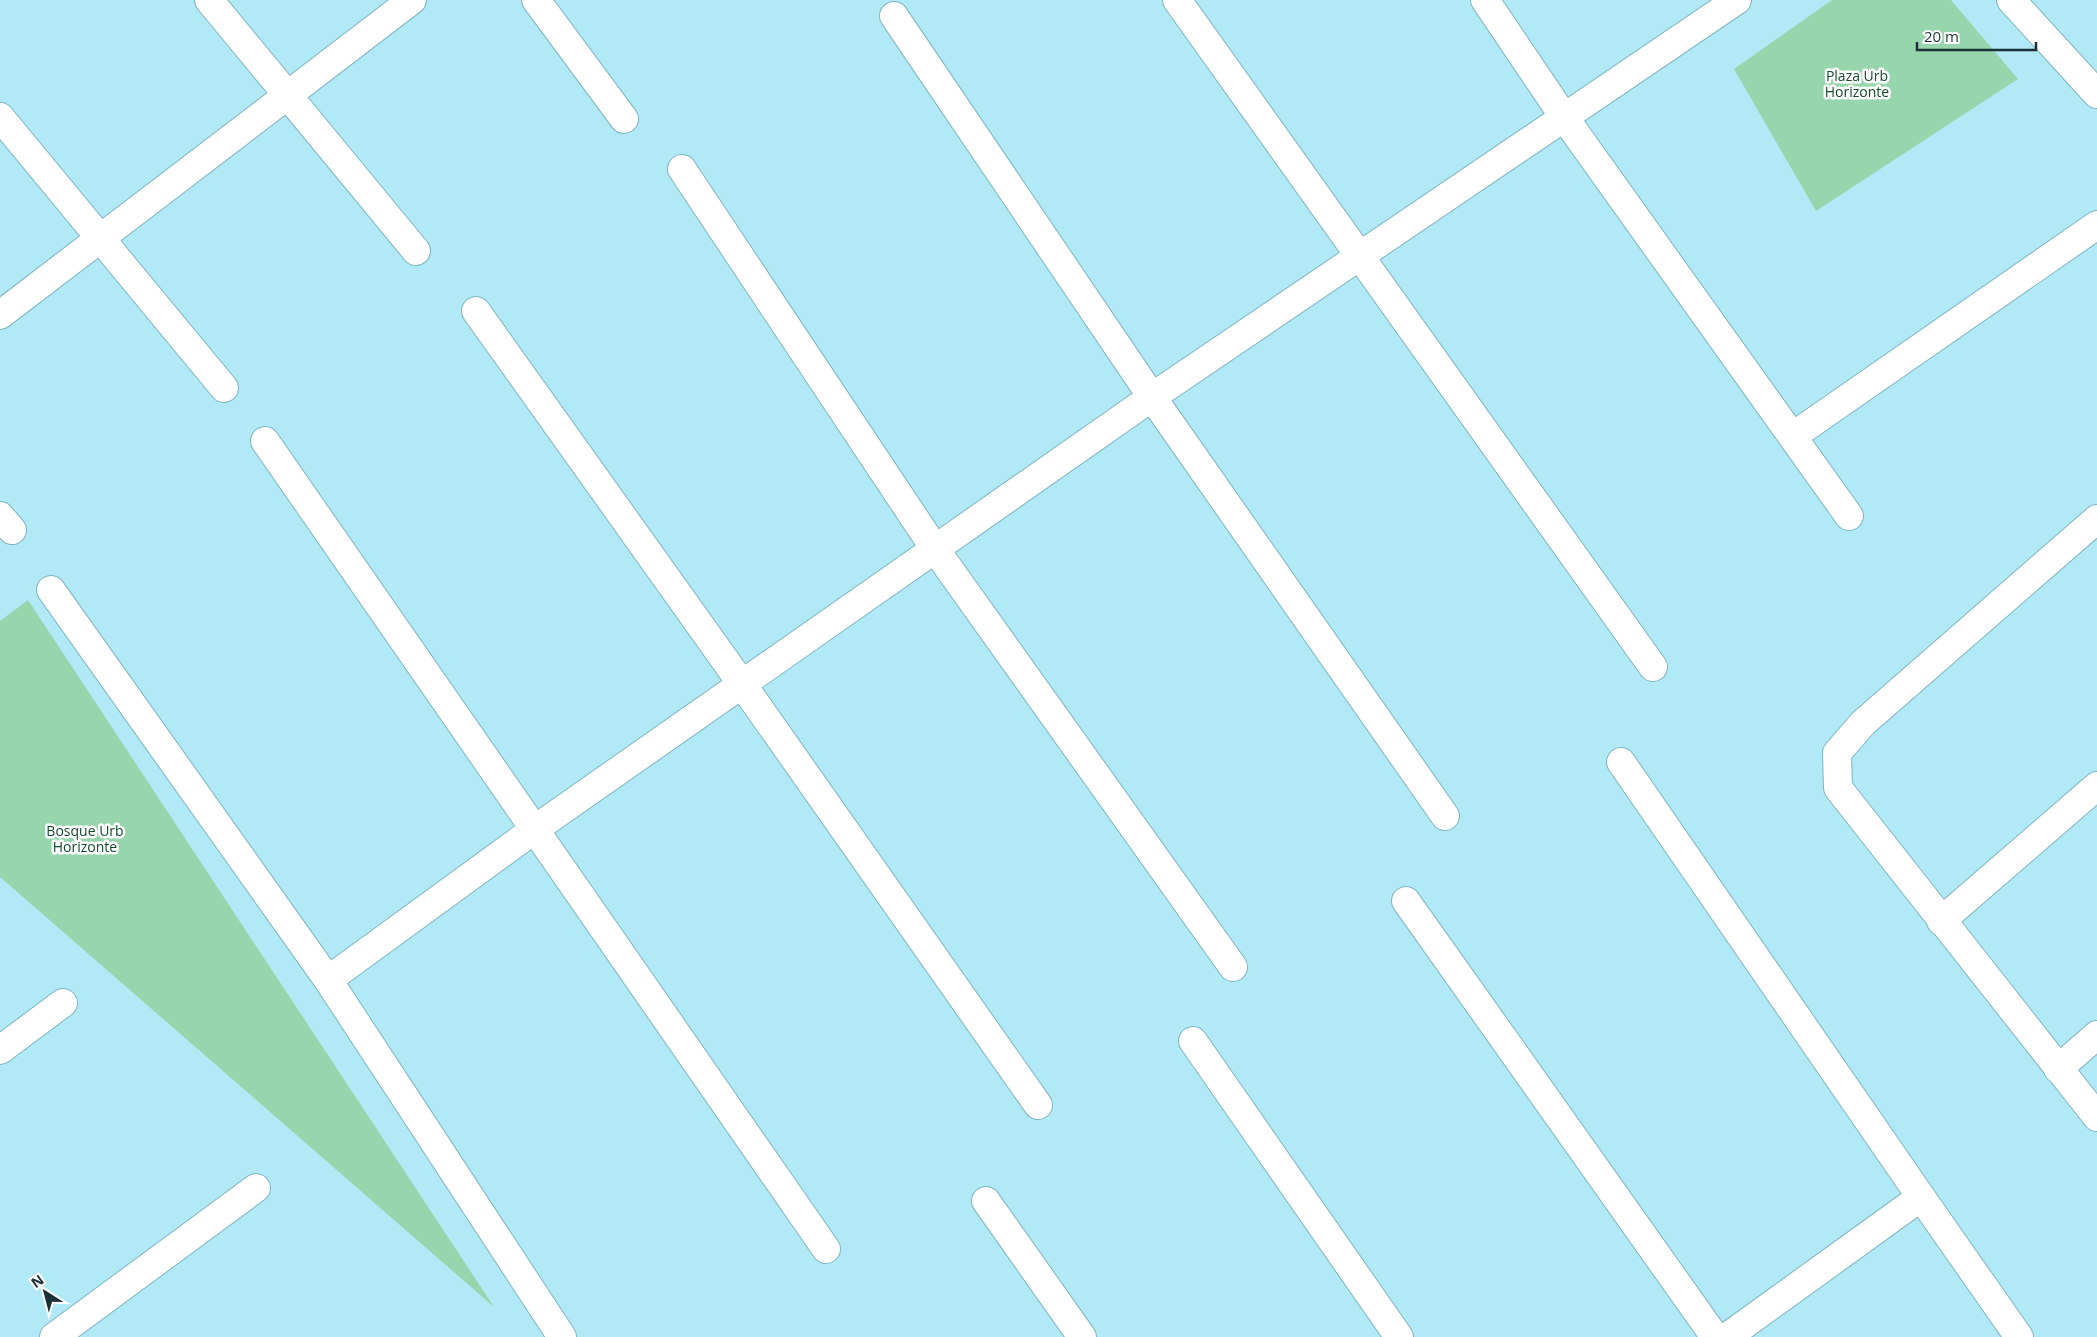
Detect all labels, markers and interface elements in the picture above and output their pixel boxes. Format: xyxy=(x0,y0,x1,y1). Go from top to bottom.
scale bar xyxy=(1917,20,2036,52)
text: 20 m xyxy=(1924,26,1959,46)
park label: Plaza Urb Horizonte xyxy=(1825,66,1889,101)
park label: Bosque Urb Horizonte xyxy=(46,821,124,856)
north arrow xyxy=(20,1267,70,1317)
text: N xyxy=(27,1270,47,1292)

